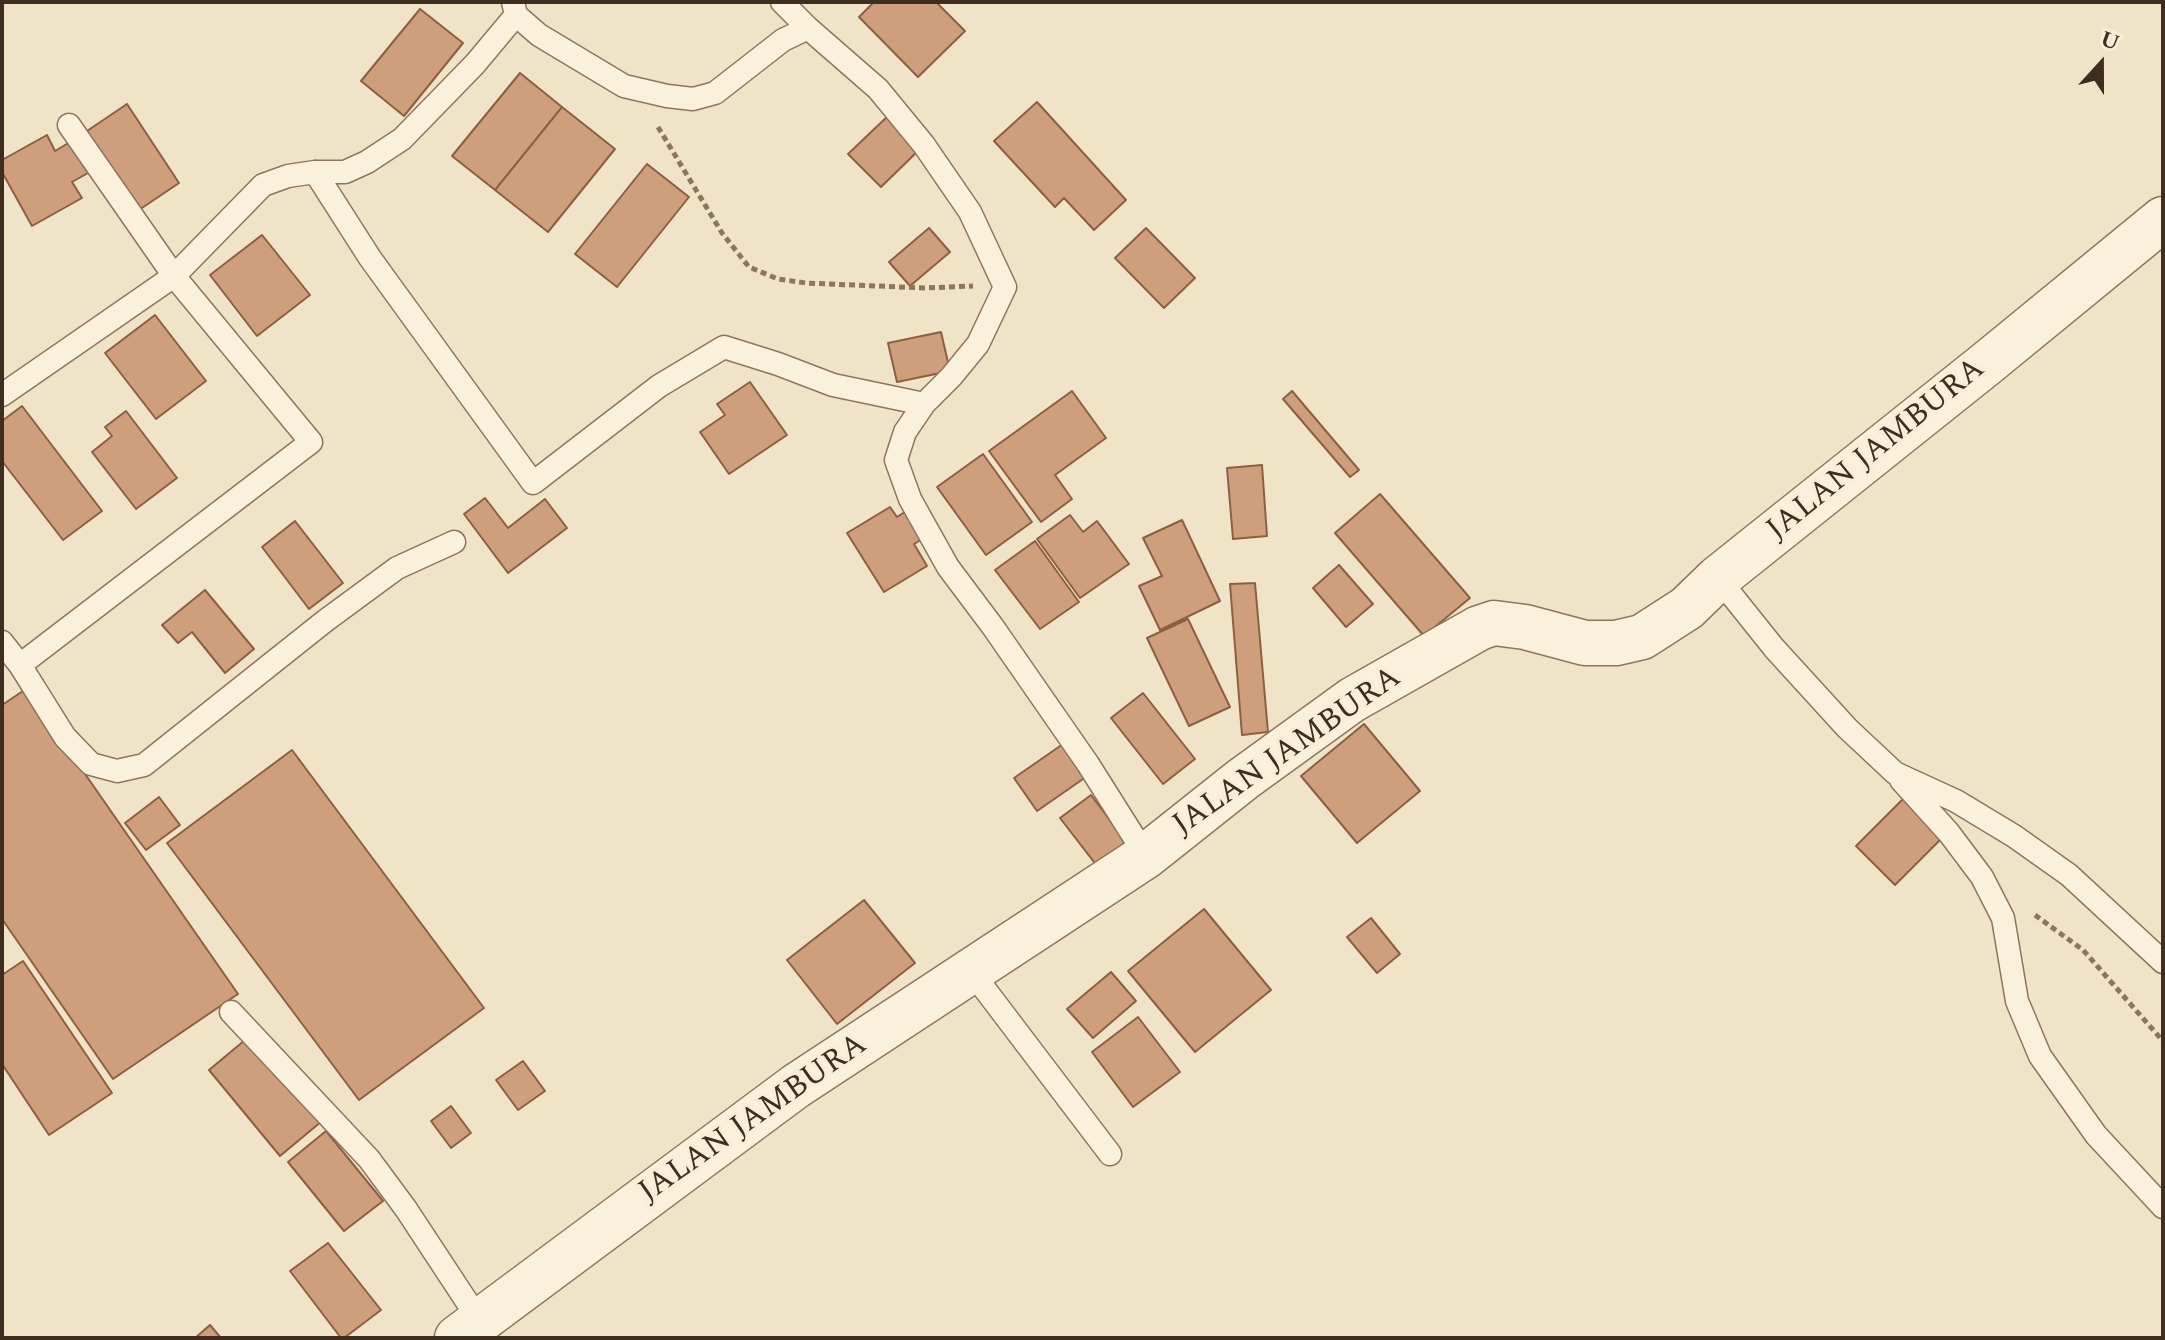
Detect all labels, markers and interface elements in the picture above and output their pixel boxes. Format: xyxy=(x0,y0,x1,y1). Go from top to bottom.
text: U xyxy=(2095,22,2124,60)
north arrow xyxy=(2061,24,2141,104)
street label: JALAN JAMBURA xyxy=(1760,351,1994,551)
street label: JALAN JAMBURA xyxy=(1167,660,1409,846)
street label: JALAN JAMBURA xyxy=(633,1027,875,1213)

